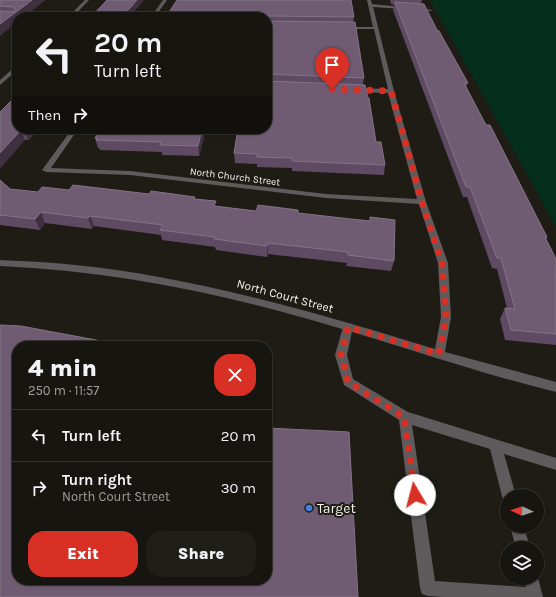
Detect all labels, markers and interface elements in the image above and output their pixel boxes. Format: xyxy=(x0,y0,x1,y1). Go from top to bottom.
text: 20 m xyxy=(94,26,162,59)
icon: left xyxy=(28,28,80,80)
pin xyxy=(315,48,349,89)
icon: arrive xyxy=(321,54,343,76)
text: Turn left xyxy=(94,60,162,82)
icon: right xyxy=(69,104,91,126)
text: Then xyxy=(28,106,61,124)
street label: North Church Street xyxy=(189,165,281,189)
street label: North Court Street xyxy=(235,276,335,316)
text: 4 min xyxy=(28,354,97,382)
button: close xyxy=(214,354,256,396)
text: 250 m · 11:57 xyxy=(28,383,99,398)
icon: left xyxy=(28,425,50,447)
text: Turn left xyxy=(62,427,121,445)
text: 20 m xyxy=(221,427,256,445)
text: Turn right xyxy=(62,471,132,489)
position arrow xyxy=(394,474,436,516)
icon: right xyxy=(28,477,50,499)
text: 30 m xyxy=(221,479,256,497)
text: North Court Street xyxy=(62,489,170,504)
north arrow xyxy=(500,489,544,533)
map controls xyxy=(500,489,544,585)
place label: Target xyxy=(317,500,356,517)
marker: Target xyxy=(304,503,314,513)
button: Exit xyxy=(28,531,138,577)
button: Share xyxy=(146,531,256,577)
button: layers xyxy=(500,541,544,585)

